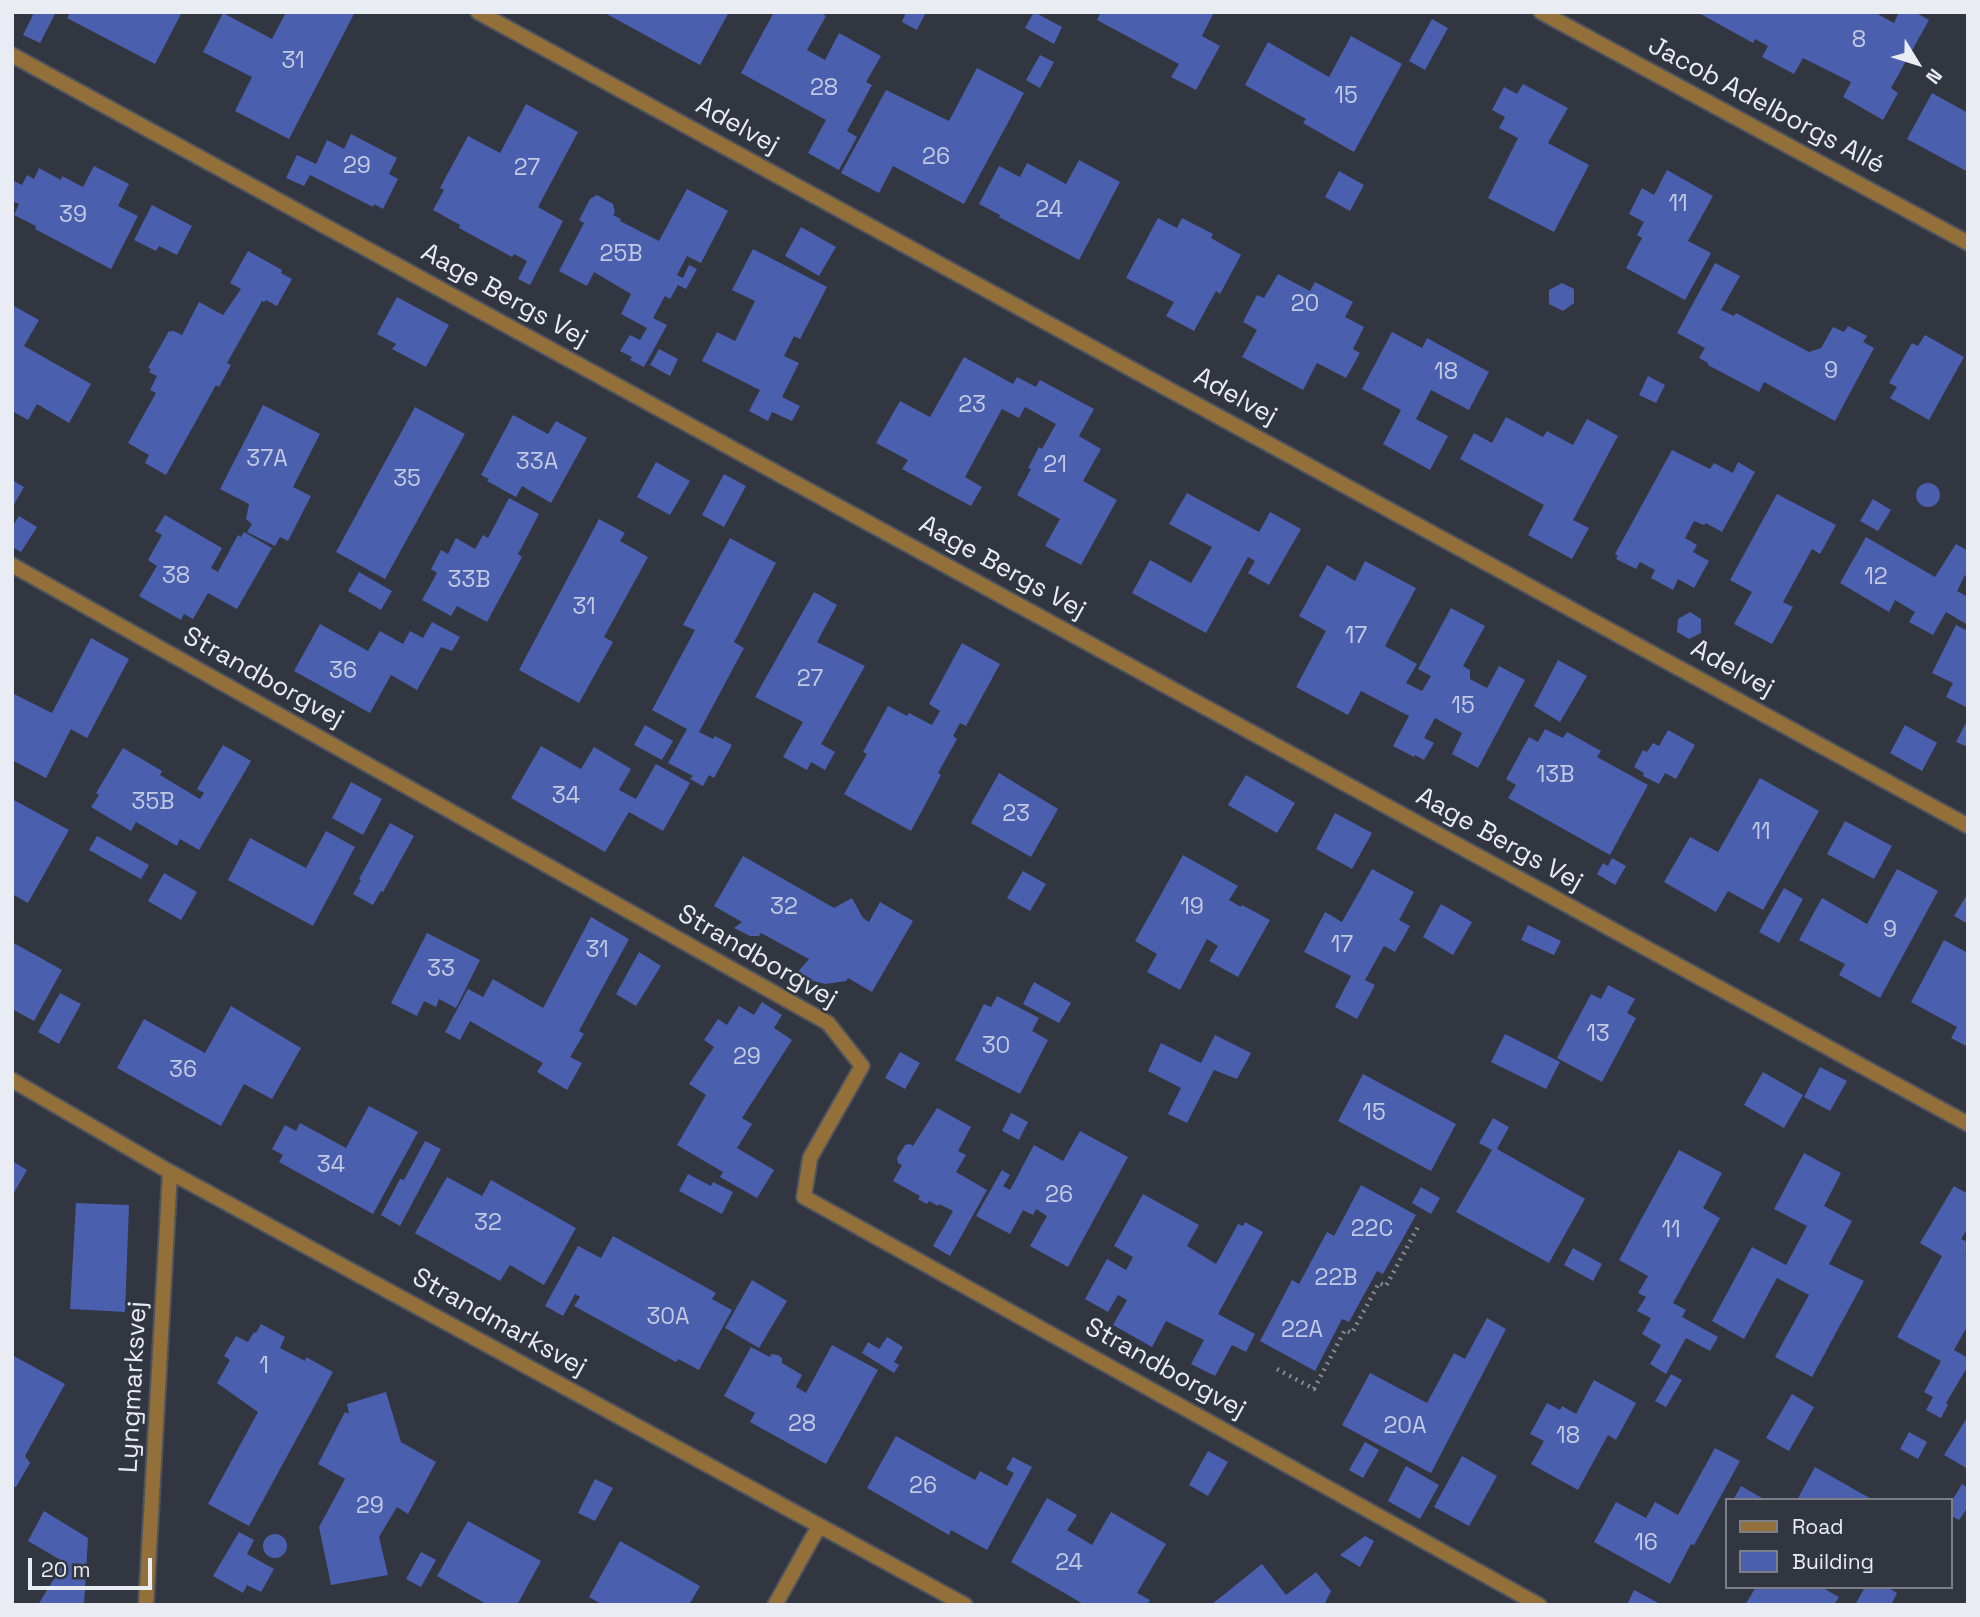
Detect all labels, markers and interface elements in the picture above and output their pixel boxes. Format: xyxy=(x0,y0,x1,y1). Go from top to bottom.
house number: 8 xyxy=(1852,27,1866,55)
north arrow xyxy=(1882,28,1952,98)
street label: Jacob Adelborgs Allé xyxy=(1643,30,1889,182)
house number: 31 xyxy=(281,48,305,76)
text: N xyxy=(1920,64,1948,89)
house number: 28 xyxy=(810,75,838,103)
house number: 15 xyxy=(1334,83,1358,111)
street label: Adelvej xyxy=(690,90,784,162)
house number: 26 xyxy=(922,144,950,172)
house number: 29 xyxy=(343,153,371,181)
house number: 27 xyxy=(514,155,540,183)
house number: 11 xyxy=(1668,191,1688,219)
house number: 24 xyxy=(1035,197,1063,225)
house number: 39 xyxy=(59,202,87,230)
street label: Aage Bergs Vej xyxy=(415,237,593,355)
house number: 25B xyxy=(600,241,642,269)
house number: 20 xyxy=(1291,291,1319,319)
house number: 9 xyxy=(1824,358,1838,386)
house number: 18 xyxy=(1434,359,1458,387)
street label: Adelvej xyxy=(1188,361,1282,433)
house number: 23 xyxy=(958,392,986,420)
house number: 37A xyxy=(246,446,288,474)
house number: 33A xyxy=(516,449,558,477)
house number: 21 xyxy=(1043,452,1067,480)
house number: 35 xyxy=(393,466,421,494)
street label: Aage Bergs Vej xyxy=(913,509,1091,627)
house number: 38 xyxy=(162,563,190,591)
house number: 12 xyxy=(1864,564,1888,592)
house number: 33B xyxy=(448,567,490,595)
house number: 31 xyxy=(572,594,596,622)
street label: Strandborgvej xyxy=(177,621,349,735)
house number: 17 xyxy=(1345,623,1367,651)
street label: Adelvej xyxy=(1685,633,1779,705)
house number: 36 xyxy=(329,658,357,686)
house number: 27 xyxy=(797,666,823,694)
house number: 15 xyxy=(1451,693,1475,721)
house number: 13B xyxy=(1536,762,1574,790)
street label: Aage Bergs Vej xyxy=(1410,781,1588,899)
house number: 34 xyxy=(552,783,580,811)
house number: 35B xyxy=(132,789,174,817)
house number: 23 xyxy=(1002,801,1030,829)
house number: 11 xyxy=(1751,819,1771,847)
house number: 32 xyxy=(770,894,798,922)
house number: 19 xyxy=(1180,894,1204,922)
street label: Strandborgvej xyxy=(672,899,842,1015)
house number: 9 xyxy=(1883,917,1897,945)
house number: 17 xyxy=(1331,932,1353,960)
house number: 31 xyxy=(585,937,609,965)
house number: 33 xyxy=(427,956,455,984)
house number: 13 xyxy=(1586,1021,1610,1049)
house number: 30 xyxy=(982,1033,1010,1061)
house number: 29 xyxy=(733,1044,761,1072)
house number: 36 xyxy=(169,1057,197,1085)
house number: 15 xyxy=(1362,1100,1386,1128)
house number: 34 xyxy=(317,1152,345,1180)
house number: 26 xyxy=(1045,1182,1073,1210)
house number: 32 xyxy=(474,1210,502,1238)
house number: 22C xyxy=(1351,1216,1393,1244)
house number: 11 xyxy=(1661,1217,1681,1245)
street label: Strandmarksvej xyxy=(407,1262,591,1384)
house number: 22B xyxy=(1315,1265,1357,1293)
street label: Lyngmarksvej xyxy=(114,1300,154,1474)
house number: 30A xyxy=(646,1304,690,1332)
street label: Strandborgvej xyxy=(1079,1312,1251,1426)
house number: 22A xyxy=(1281,1317,1323,1345)
house number: 1 xyxy=(259,1353,269,1381)
house number: 28 xyxy=(788,1411,816,1439)
house number: 20A xyxy=(1383,1413,1427,1441)
house number: 18 xyxy=(1556,1423,1580,1451)
house number: 26 xyxy=(909,1473,937,1501)
house number: 29 xyxy=(356,1493,384,1521)
legend xyxy=(1724,1498,1952,1589)
text: Road xyxy=(1792,1513,1844,1540)
house number: 16 xyxy=(1634,1530,1658,1558)
scale bar xyxy=(32,1544,156,1588)
text: Building xyxy=(1792,1548,1874,1575)
house number: 24 xyxy=(1055,1550,1083,1578)
text: 20 m xyxy=(41,1556,91,1583)

